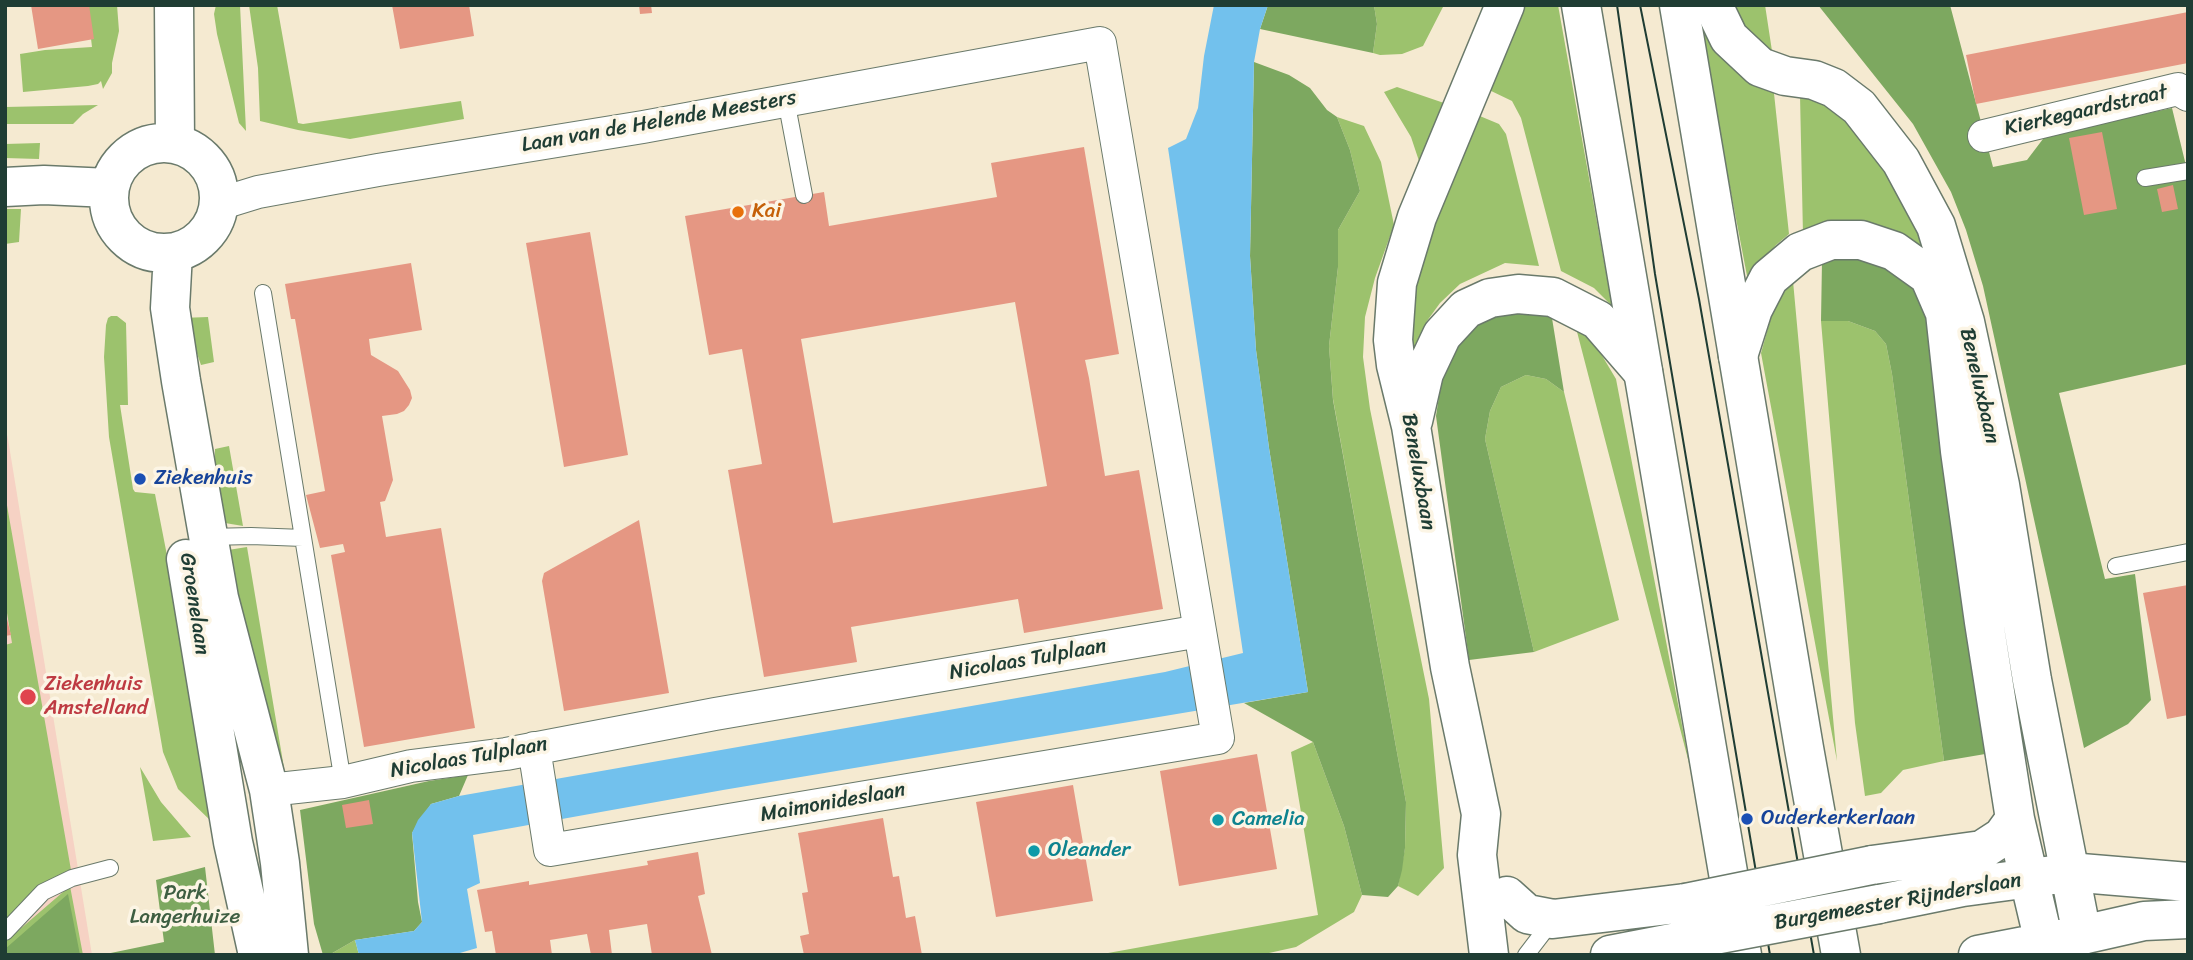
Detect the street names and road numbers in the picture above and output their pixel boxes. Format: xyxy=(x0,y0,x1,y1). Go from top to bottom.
street label: Kierkegaardstraat xyxy=(2002,80,2170,142)
street label: Laan van de Helende Meesters xyxy=(520,85,798,159)
street label: Beneluxbaan xyxy=(1953,326,2005,446)
street label: Beneluxbaan xyxy=(1395,412,1441,532)
street label: Groenelaan xyxy=(174,551,214,657)
street label: Nicolaas Tulplaan xyxy=(947,634,1109,686)
street label: Nicolaas Tulplaan xyxy=(388,732,550,784)
street label: Maimonideslaan xyxy=(758,778,908,828)
street label: Burgemeester Rijnderslaan xyxy=(1772,868,2024,936)

